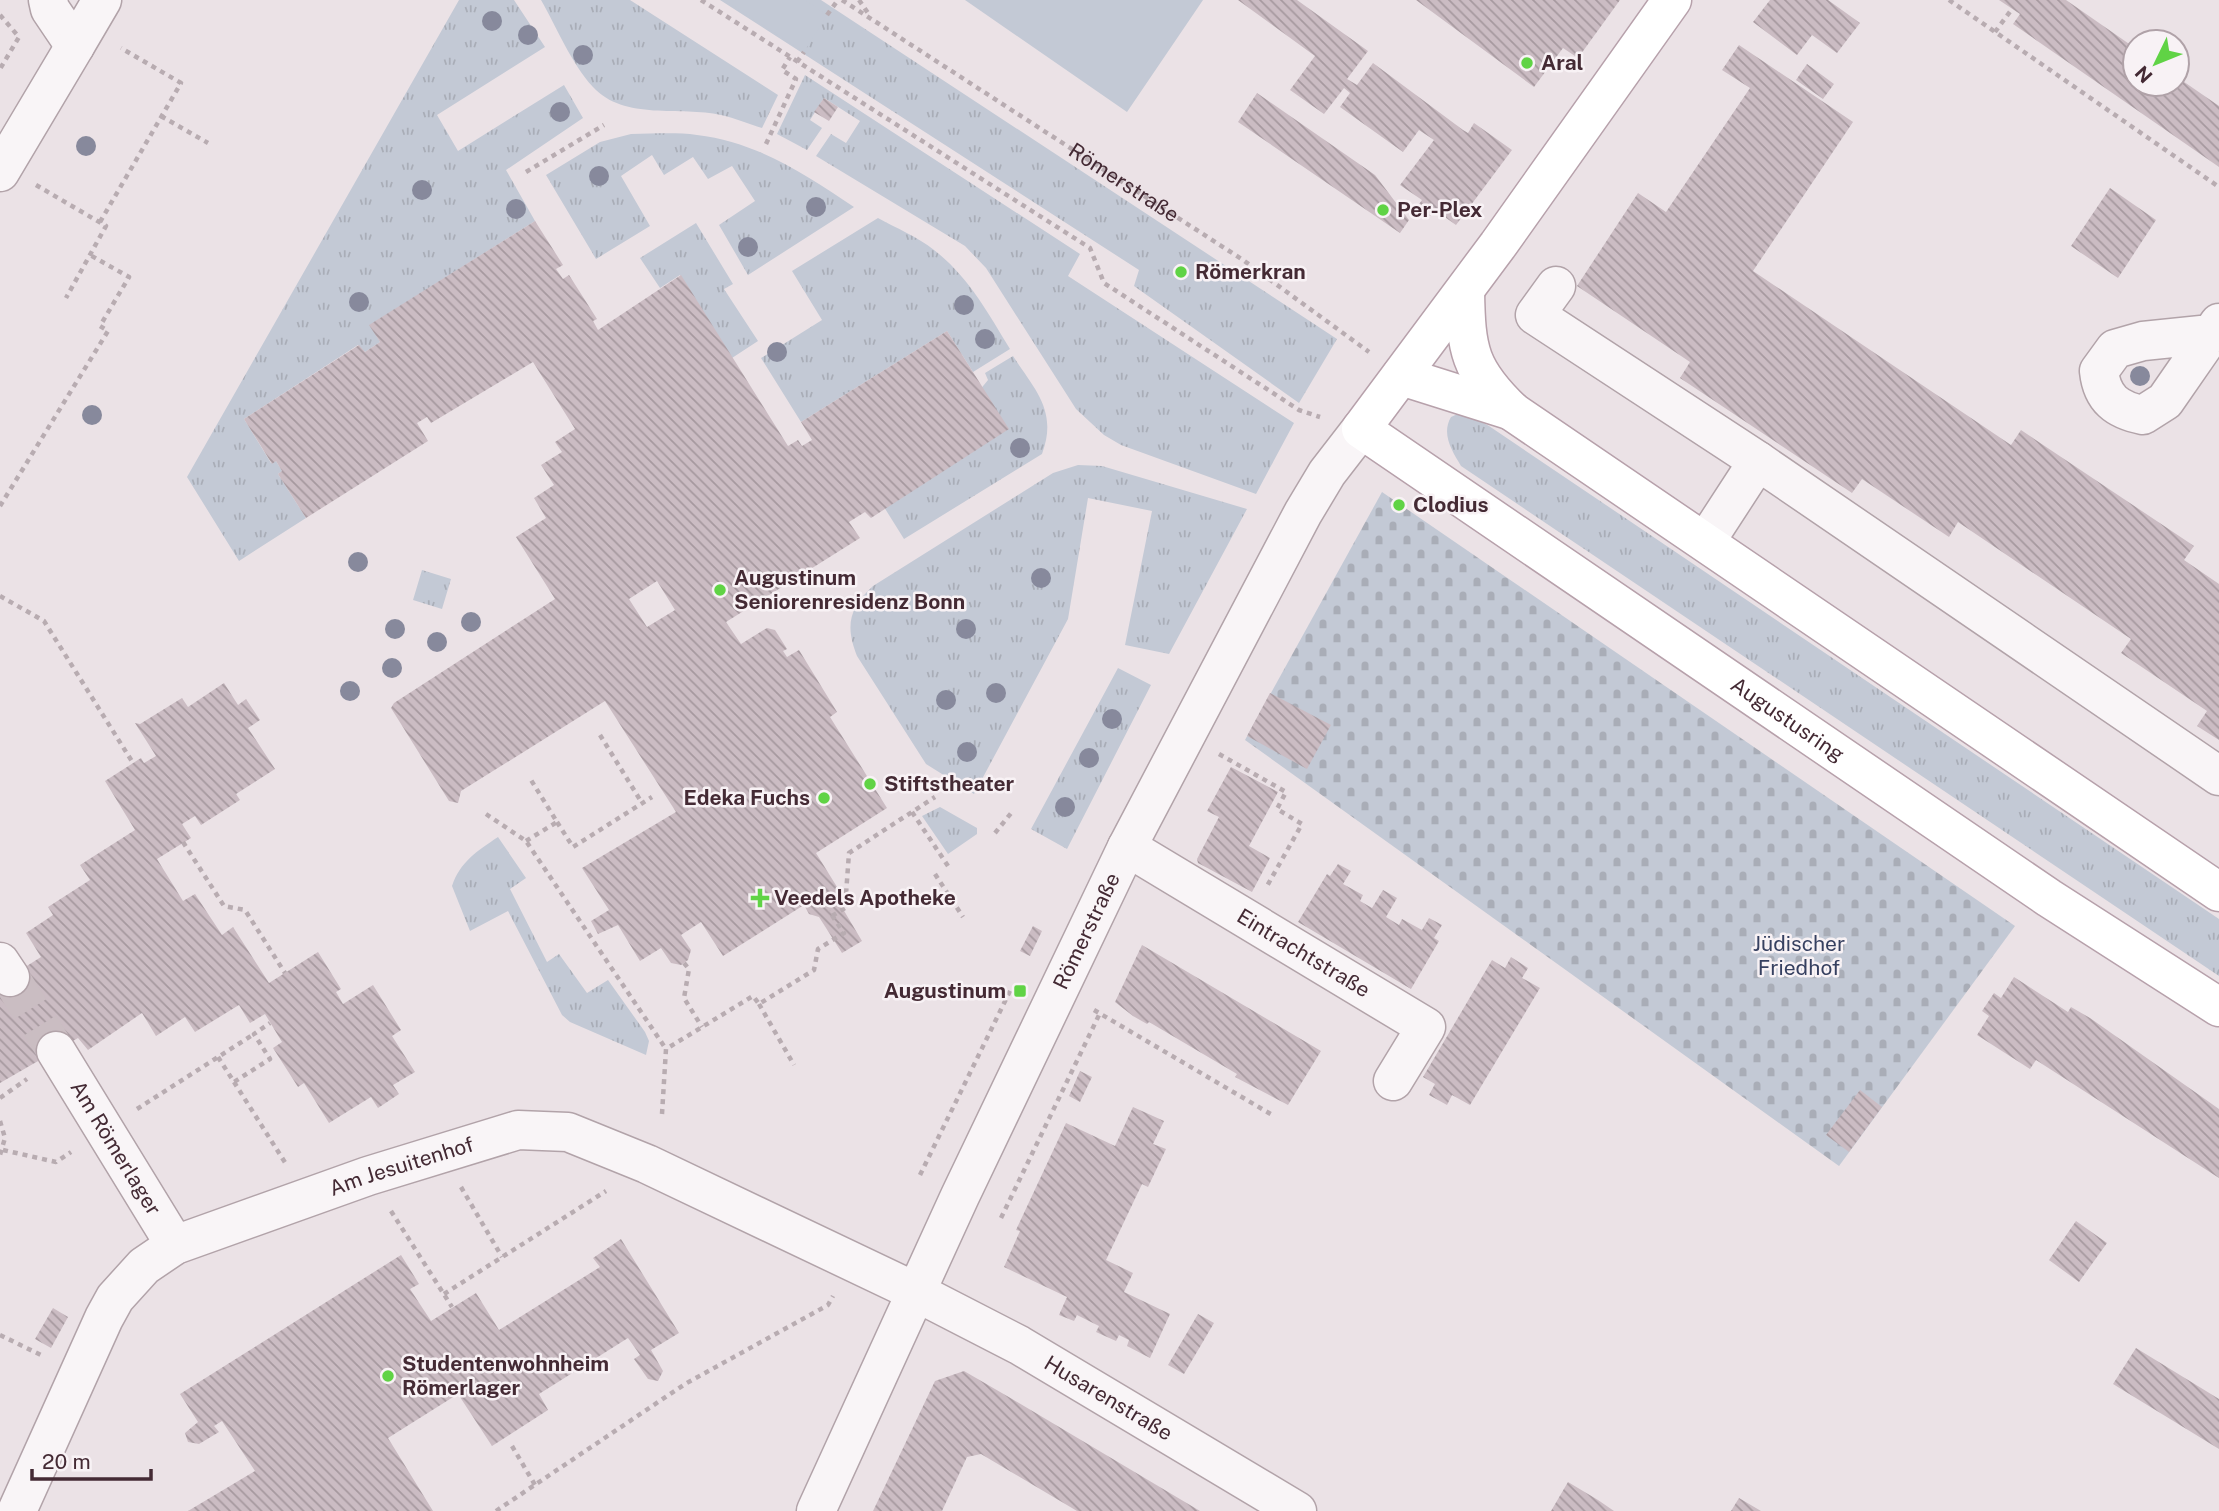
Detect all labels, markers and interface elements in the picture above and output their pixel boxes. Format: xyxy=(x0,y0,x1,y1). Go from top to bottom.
north arrow xyxy=(2121,28,2191,98)
place label: Aral xyxy=(1541,50,1584,75)
marker: Aral xyxy=(1519,55,1535,71)
text: N xyxy=(2130,62,2157,88)
street label: Römerstraße xyxy=(1064,138,1184,227)
place label: Per-Plex xyxy=(1397,197,1482,222)
marker: Per-Plex xyxy=(1375,202,1391,218)
place label: Römerkran xyxy=(1195,259,1306,284)
marker: Römerkran xyxy=(1173,264,1189,280)
place label: Clodius xyxy=(1413,492,1488,517)
marker: Clodius xyxy=(1391,497,1407,513)
place label: Augustinum Seniorenresidenz Bonn xyxy=(734,565,965,614)
marker: Augustinum Seniorenresidenz Bonn xyxy=(712,582,728,598)
street label: Augustusring xyxy=(1726,672,1849,767)
place label: Stiftstheater xyxy=(884,771,1015,796)
marker: Stiftstheater xyxy=(862,776,878,792)
place label: Edeka Fuchs xyxy=(683,785,810,810)
marker: Edeka Fuchs xyxy=(816,790,832,806)
street label: Römerstraße xyxy=(1048,869,1125,993)
place label: Veedels Apotheke xyxy=(774,885,956,910)
marker: Veedels Apotheke xyxy=(752,890,768,906)
street label: Eintrachtstraße xyxy=(1233,903,1375,1002)
park label: Jüdischer Friedhof xyxy=(1753,931,1845,980)
place label: Augustinum xyxy=(884,978,1006,1003)
marker: Augustinum xyxy=(1012,983,1028,999)
street label: Am Römerlager xyxy=(65,1076,167,1220)
street label: Am Jesuitenhof xyxy=(326,1131,477,1201)
street label: Husarenstraße xyxy=(1040,1350,1177,1446)
place label: Studentenwohnheim Römerlager xyxy=(402,1351,609,1400)
marker: Studentenwohnheim Römerlager xyxy=(380,1368,396,1384)
scale bar xyxy=(32,1438,150,1482)
text: 20 m xyxy=(42,1449,91,1474)

